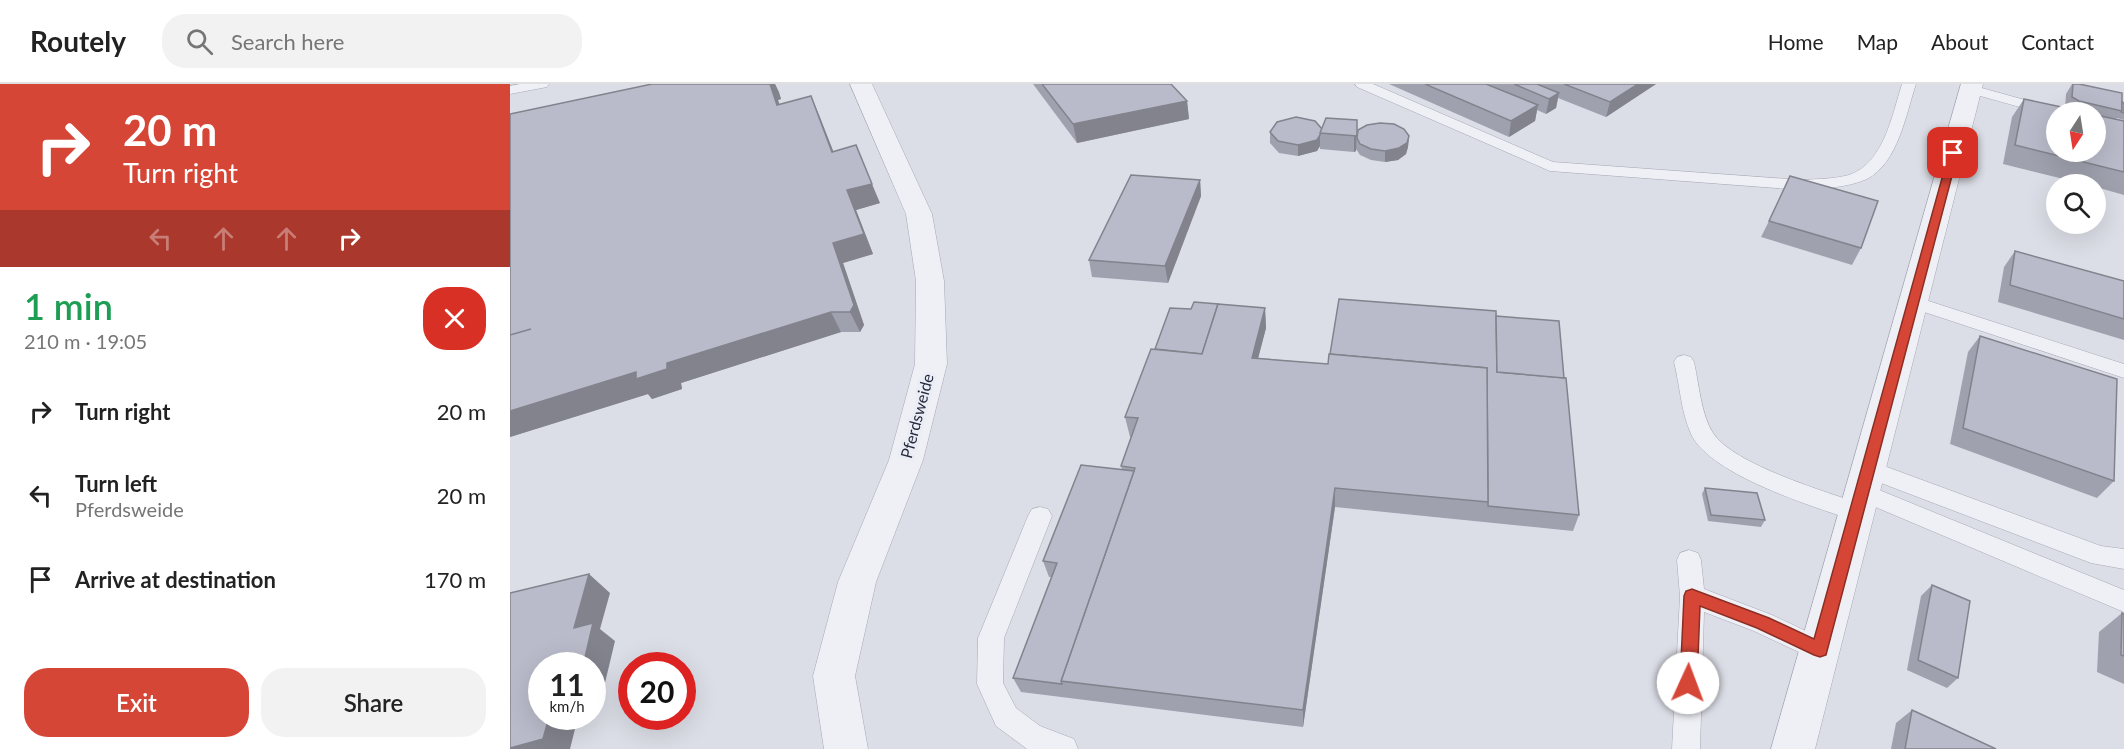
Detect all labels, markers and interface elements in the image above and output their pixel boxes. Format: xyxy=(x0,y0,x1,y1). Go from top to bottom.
search box xyxy=(162,14,582,68)
text: Routely xyxy=(30,24,126,58)
icon: search xyxy=(183,25,216,58)
text: Search here xyxy=(231,28,344,55)
text: Home xyxy=(1768,29,1824,54)
text: Map xyxy=(1857,29,1898,54)
text: About xyxy=(1931,29,1988,54)
text: Contact xyxy=(2021,29,2094,54)
north arrow xyxy=(2046,102,2106,162)
map controls xyxy=(2046,102,2106,234)
text: 20 m xyxy=(123,105,217,155)
icon: right xyxy=(24,108,102,186)
pin xyxy=(1927,127,1978,178)
icon: arrive xyxy=(1936,136,1969,169)
text: Turn right xyxy=(123,156,238,189)
button: search xyxy=(2046,174,2106,234)
icon: left xyxy=(144,222,177,255)
icon: ahead xyxy=(207,222,240,255)
icon: ahead xyxy=(270,222,303,255)
icon: right xyxy=(333,222,366,255)
text: 1 min xyxy=(24,284,113,328)
button: close xyxy=(423,287,486,350)
text: 210 m · 19:05 xyxy=(24,329,147,353)
street label: Pferdsweide xyxy=(896,371,937,460)
icon: right xyxy=(24,395,57,428)
text: Turn right xyxy=(75,398,170,425)
text: 20 m xyxy=(437,398,486,425)
text: Turn left xyxy=(75,470,157,497)
icon: left xyxy=(24,479,57,512)
text: 20 m xyxy=(437,482,486,509)
text: Pferdsweide xyxy=(75,497,184,521)
icon: arrive xyxy=(24,563,57,596)
text: Arrive at destination xyxy=(75,566,276,593)
text: 170 m xyxy=(424,566,486,593)
position arrow xyxy=(1656,651,1720,715)
speed limit sign: 20 xyxy=(618,652,696,730)
text: 11 xyxy=(550,666,584,702)
button: Exit xyxy=(24,668,249,737)
button: Share xyxy=(261,668,486,737)
text: km/h xyxy=(549,697,585,715)

